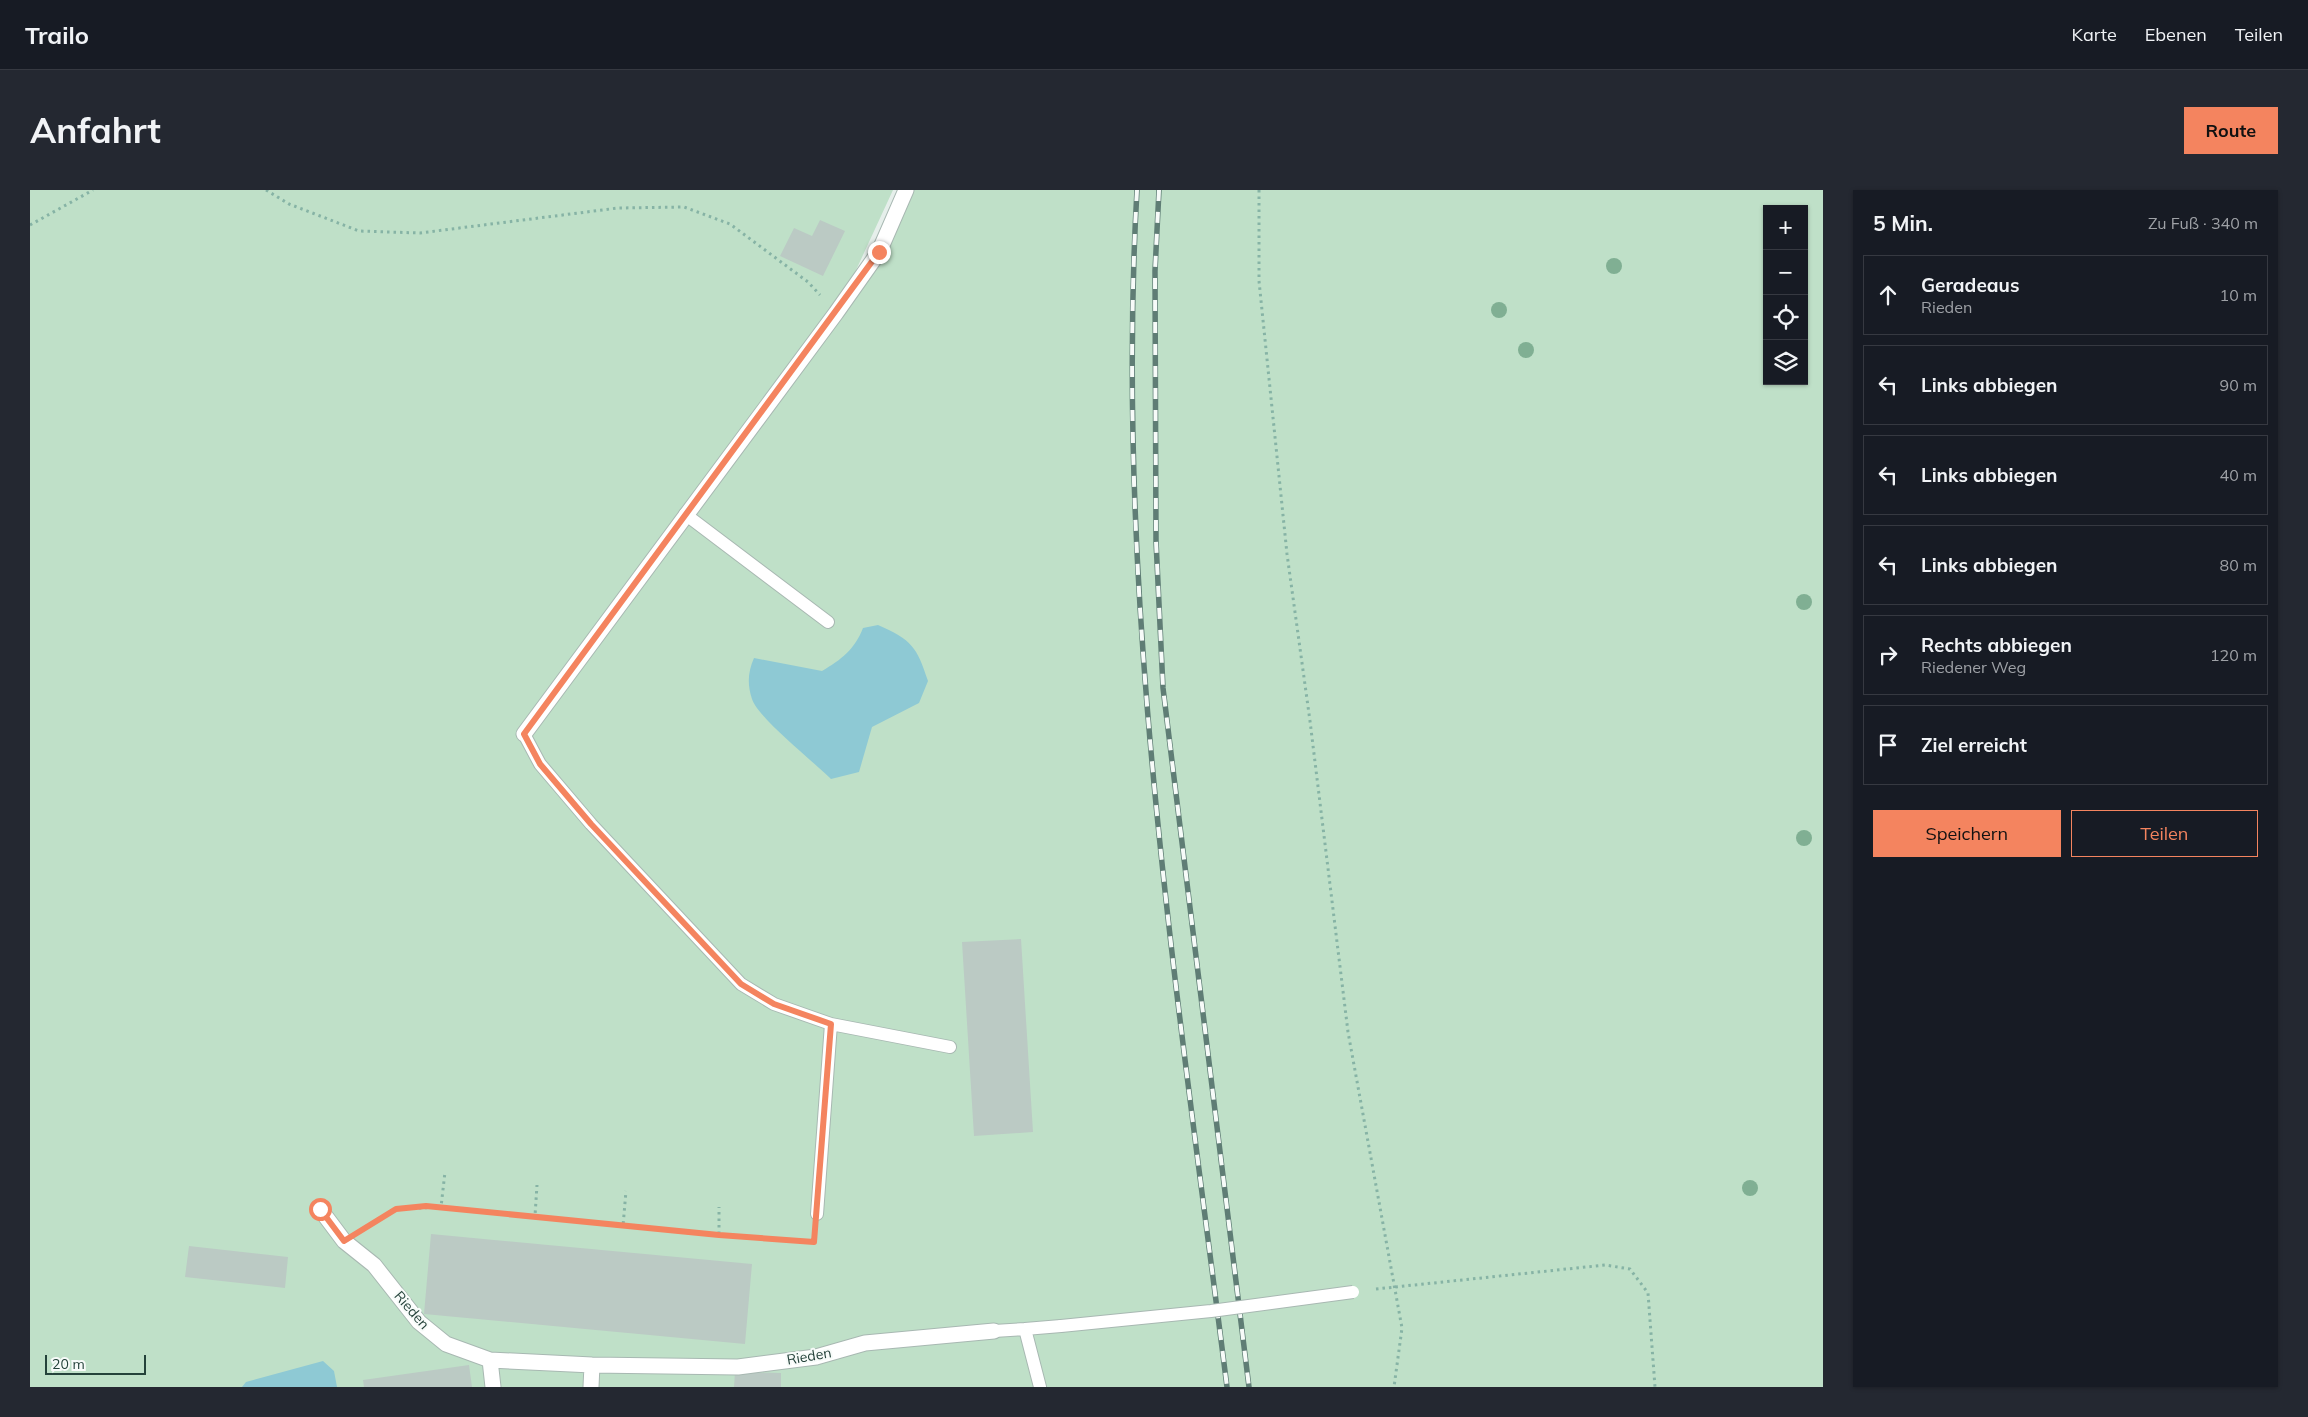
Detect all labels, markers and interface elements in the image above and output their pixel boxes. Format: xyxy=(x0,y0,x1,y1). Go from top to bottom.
text: Trailo xyxy=(25,20,89,50)
text: Karte xyxy=(2071,23,2117,46)
text: Ebenen xyxy=(2145,23,2207,46)
text: Teilen xyxy=(2235,23,2283,46)
button: Route xyxy=(2184,107,2278,154)
text: Anfahrt xyxy=(30,108,161,152)
map controls xyxy=(1763,205,1808,385)
button: + xyxy=(1763,205,1808,250)
text: 5 Min. xyxy=(1873,210,1933,236)
text: Zu Fuß · 340 m xyxy=(2148,213,2258,233)
route end xyxy=(868,241,891,264)
button: − xyxy=(1763,250,1808,295)
text: Geradeaus xyxy=(1921,273,2019,297)
icon: ahead xyxy=(1874,281,1902,309)
text: 10 m xyxy=(2220,285,2257,305)
button: locate xyxy=(1763,295,1808,340)
text: Rieden xyxy=(1921,297,1972,317)
button: layers xyxy=(1763,340,1808,385)
icon: left xyxy=(1874,371,1902,399)
text: Links abbiegen xyxy=(1921,373,2058,397)
text: 90 m xyxy=(2220,375,2257,395)
icon: left xyxy=(1874,461,1902,489)
text: Links abbiegen xyxy=(1921,463,2058,487)
text: 40 m xyxy=(2220,465,2257,485)
icon: left xyxy=(1874,551,1902,579)
text: Links abbiegen xyxy=(1921,553,2058,577)
text: 80 m xyxy=(2220,555,2257,575)
text: Rechts abbiegen xyxy=(1921,633,2072,657)
icon: right xyxy=(1874,641,1902,669)
text: 120 m xyxy=(2210,645,2257,665)
text: Riedener Weg xyxy=(1921,657,2026,677)
icon: arrive xyxy=(1874,731,1902,759)
text: Ziel erreicht xyxy=(1921,733,2027,757)
button: Speichern xyxy=(1873,810,2061,857)
button: Teilen xyxy=(2071,810,2258,857)
route start xyxy=(309,1198,332,1221)
street label: Rieden xyxy=(390,1287,434,1333)
street label: Rieden xyxy=(785,1343,833,1369)
scale bar xyxy=(45,1352,146,1375)
text: 20 m xyxy=(52,1355,85,1373)

